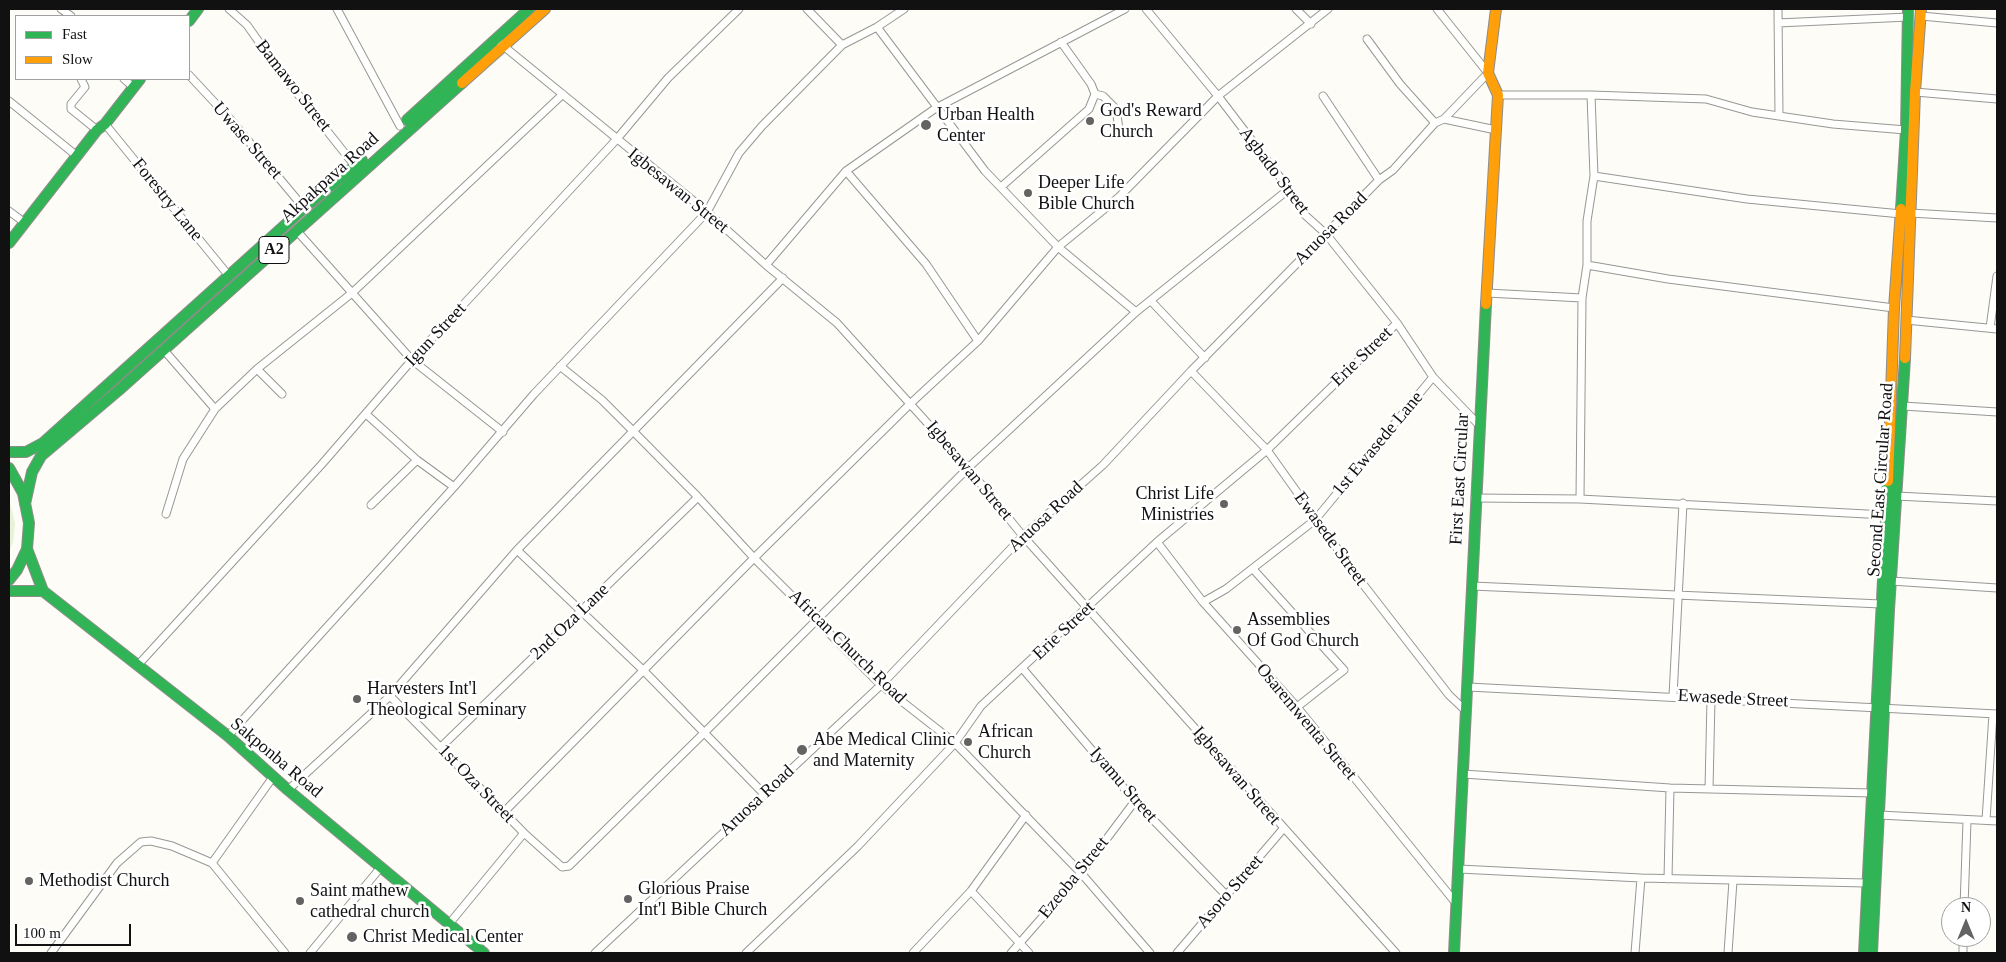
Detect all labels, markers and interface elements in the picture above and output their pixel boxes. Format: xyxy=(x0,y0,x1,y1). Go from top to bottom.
legend xyxy=(15,15,190,80)
text: Fast xyxy=(62,26,87,42)
street label: Bamawo Street xyxy=(250,36,336,136)
text: Slow xyxy=(62,51,93,67)
street label: Uwase Street xyxy=(208,98,286,184)
place label: God's Reward Church xyxy=(1100,100,1202,142)
place label: Urban Health Center xyxy=(937,104,1034,146)
marker: God's Reward Church xyxy=(1084,115,1096,127)
marker: Urban Health Center xyxy=(919,118,933,132)
street label: Agbado Street xyxy=(1234,123,1314,219)
street label: Akpakpava Road xyxy=(277,128,383,228)
street label: Igbesawan Street xyxy=(623,144,733,238)
street label: Forestry Lane xyxy=(127,154,207,246)
place label: Deeper Life Bible Church xyxy=(1038,172,1134,214)
marker: Deeper Life Bible Church xyxy=(1022,187,1034,199)
street label: Aruosa Road xyxy=(1290,188,1372,270)
road number: A2 xyxy=(259,236,289,264)
street label: Igun Street xyxy=(401,299,471,371)
street label: Erie Street xyxy=(1327,323,1397,391)
street label: Second East Circular Road xyxy=(1863,382,1899,578)
street label: 1st Ewasede Lane xyxy=(1328,387,1428,501)
street label: First East Circular xyxy=(1446,413,1474,545)
street label: Igbesawan Street xyxy=(921,417,1017,525)
street label: Aruosa Road xyxy=(1004,477,1088,557)
place label: Christ Life Ministries xyxy=(1136,483,1214,526)
street label: Ewasede Street xyxy=(1289,488,1371,590)
marker: Christ Life Ministries xyxy=(1218,498,1230,510)
street label: 2nd Oza Lane xyxy=(526,579,614,665)
street label: African Church Road xyxy=(784,585,910,709)
street label: Erie Street xyxy=(1029,597,1099,665)
place label: Assemblies Of God Church xyxy=(1247,609,1359,652)
marker: Assemblies Of God Church xyxy=(1231,624,1243,636)
street label: Osaremwenta Street xyxy=(1251,659,1361,785)
place label: Harvesters Int'l Theological Seminary xyxy=(367,678,526,721)
street label: Ewasede Street xyxy=(1677,685,1789,713)
marker: Harvesters Int'l Theological Seminary xyxy=(351,693,363,705)
street label: Sakponba Road xyxy=(226,713,326,803)
place label: African Church xyxy=(978,721,1033,764)
street label: Igbesawan Street xyxy=(1187,722,1285,830)
place label: Abe Medical Clinic and Maternity xyxy=(813,729,955,772)
marker: African Church xyxy=(962,736,974,748)
street label: 1st Oza Street xyxy=(433,740,519,828)
marker: Abe Medical Clinic and Maternity xyxy=(795,743,809,757)
street label: Iyamu Street xyxy=(1085,743,1161,827)
street label: Aruosa Road xyxy=(715,761,799,841)
street label: Ezeoba Street xyxy=(1034,833,1114,923)
street label: Asoro Street xyxy=(1192,851,1268,933)
place label: Methodist Church xyxy=(39,870,169,892)
marker: Methodist Church xyxy=(23,875,35,887)
place label: Glorious Praise Int'l Bible Church xyxy=(638,878,767,921)
place label: Saint mathew cathedral church xyxy=(310,880,429,922)
marker: Glorious Praise Int'l Bible Church xyxy=(622,893,634,905)
marker: Saint mathew cathedral church xyxy=(294,895,306,907)
north arrow xyxy=(1941,897,1991,947)
text: N xyxy=(1961,900,1971,915)
scale bar xyxy=(18,914,134,946)
text: 100 m xyxy=(23,925,61,941)
place label: Christ Medical Center xyxy=(363,926,523,948)
marker: Christ Medical Center xyxy=(345,930,359,944)

